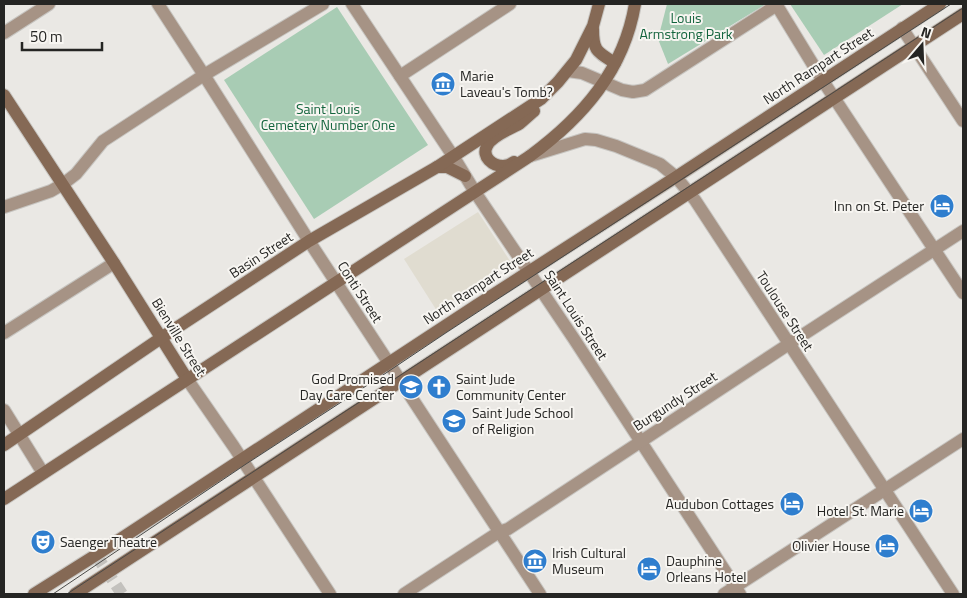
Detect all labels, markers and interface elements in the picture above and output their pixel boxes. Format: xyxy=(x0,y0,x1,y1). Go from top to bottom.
park label: Louis Armstrong Park xyxy=(639,7,733,44)
scale bar xyxy=(22,20,102,52)
north arrow xyxy=(897,20,947,70)
text: N xyxy=(918,21,934,44)
street label: North Rampart Street xyxy=(758,22,877,109)
text: 50 m xyxy=(30,25,63,48)
place label: Marie Laveau's Tomb? xyxy=(460,65,553,102)
museum icon: Marie Laveau's Tomb? xyxy=(430,71,456,97)
park label: Saint Louis Cemetery Number One xyxy=(261,98,395,135)
hotel icon: Inn on St. Peter xyxy=(929,193,955,219)
place label: Inn on St. Peter xyxy=(834,195,924,216)
street label: Basin Street xyxy=(225,226,297,283)
street label: North Rampart Street xyxy=(418,242,537,329)
street label: Conti Street xyxy=(333,257,388,327)
street label: Saint Louis Street xyxy=(539,266,613,364)
street label: Toulouse Street xyxy=(752,267,819,355)
street label: Bienville Street xyxy=(147,294,212,380)
street label: Burgundy Street xyxy=(629,366,721,436)
place label: God Promised Day Care Center xyxy=(300,368,394,405)
place label: Saint Jude Community Center xyxy=(456,368,566,405)
school or university icon: God Promised Day Care Center xyxy=(398,374,424,400)
church icon: Saint Jude Community Center xyxy=(426,374,452,400)
place label: Saint Jude School of Religion xyxy=(472,402,573,439)
school or university icon: Saint Jude School of Religion xyxy=(441,408,467,434)
hotel icon: Audubon Cottages xyxy=(779,491,805,517)
place label: Audubon Cottages xyxy=(666,493,774,514)
hotel icon: Hotel St. Marie xyxy=(908,498,934,524)
place label: Hotel St. Marie xyxy=(817,500,904,521)
theatre icon: Saenger Theatre xyxy=(30,529,56,555)
place label: Saenger Theatre xyxy=(60,531,157,552)
hotel icon: Olivier House xyxy=(874,533,900,559)
place label: Olivier House xyxy=(792,535,870,556)
place label: Irish Cultural Museum xyxy=(552,542,626,579)
museum icon: Irish Cultural Museum xyxy=(522,548,548,574)
place label: Dauphine Orleans Hotel xyxy=(666,550,746,587)
hotel icon: Dauphine Orleans Hotel xyxy=(636,556,662,582)

